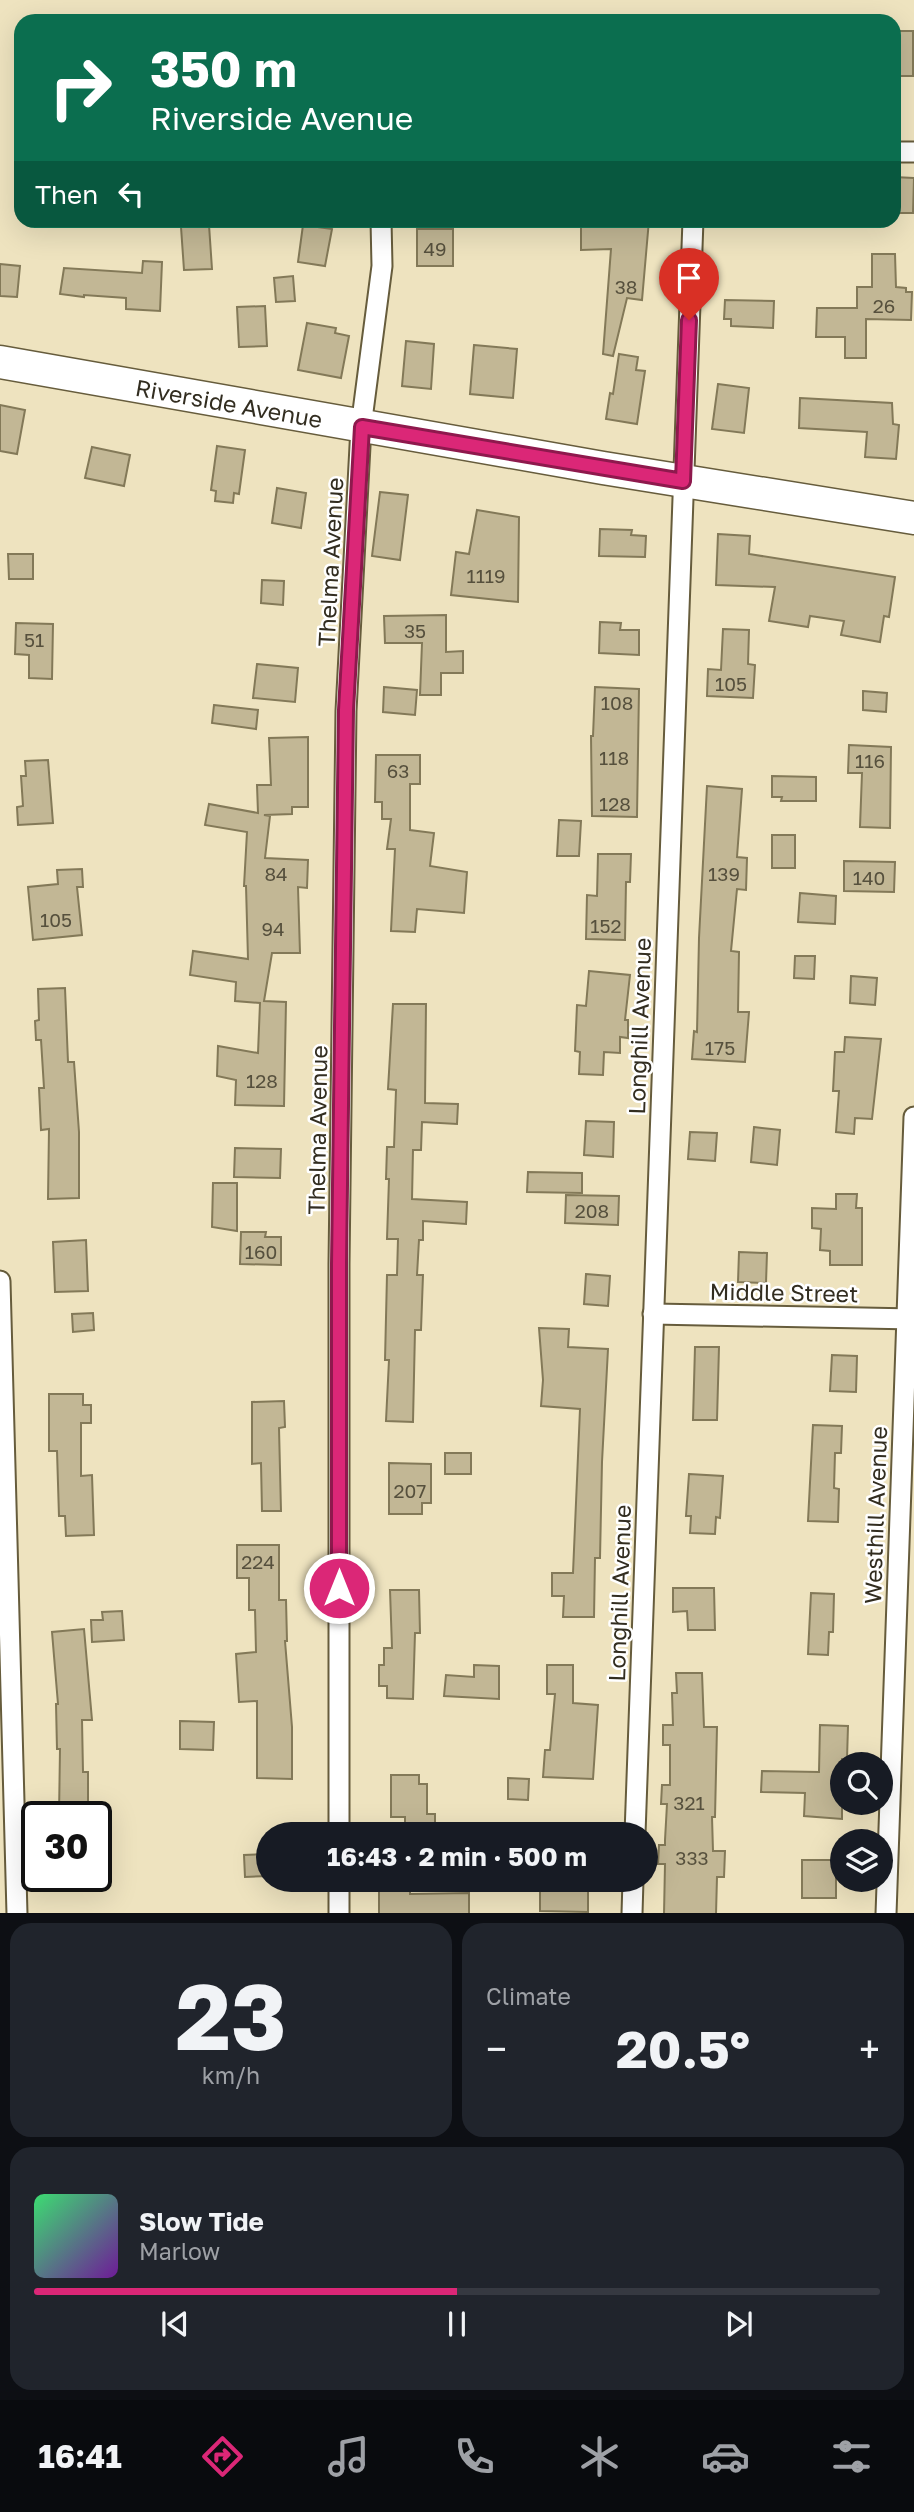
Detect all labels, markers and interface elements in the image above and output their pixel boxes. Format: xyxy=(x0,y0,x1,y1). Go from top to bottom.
text: 350 m xyxy=(150,39,297,98)
icon: right xyxy=(35,42,126,133)
text: Riverside Avenue xyxy=(150,99,413,137)
icon: left xyxy=(112,175,150,213)
text: Then xyxy=(35,179,98,210)
house number: 49 xyxy=(423,237,447,260)
pin xyxy=(659,248,719,320)
icon: arrive xyxy=(670,259,708,297)
house number: 38 xyxy=(615,275,637,298)
house number: 26 xyxy=(873,294,895,317)
street label: Riverside Avenue xyxy=(133,373,325,433)
street label: Thelma Avenue xyxy=(312,477,348,647)
house number: 1119 xyxy=(466,564,506,587)
house number: 35 xyxy=(404,619,426,642)
house number: 51 xyxy=(24,628,44,651)
house number: 105 xyxy=(715,672,747,695)
house number: 108 xyxy=(601,691,633,714)
house number: 118 xyxy=(599,746,629,769)
house number: 116 xyxy=(855,749,885,772)
house number: 63 xyxy=(387,759,409,782)
house number: 128 xyxy=(599,792,631,815)
house number: 84 xyxy=(264,862,288,885)
house number: 139 xyxy=(708,862,740,885)
house number: 140 xyxy=(853,866,885,889)
house number: 105 xyxy=(40,908,72,931)
house number: 152 xyxy=(590,914,622,937)
house number: 94 xyxy=(261,917,285,940)
street label: Longhill Avenue xyxy=(622,937,656,1115)
house number: 175 xyxy=(705,1036,735,1059)
street label: Thelma Avenue xyxy=(302,1045,332,1215)
house number: 128 xyxy=(246,1069,278,1092)
house number: 208 xyxy=(575,1199,609,1222)
house number: 160 xyxy=(245,1240,277,1263)
street label: Middle Street xyxy=(709,1277,859,1307)
street label: Westhill Avenue xyxy=(858,1426,892,1604)
house number: 207 xyxy=(394,1479,426,1502)
street label: Longhill Avenue xyxy=(602,1504,636,1682)
house number: 224 xyxy=(241,1550,275,1573)
position arrow xyxy=(302,1551,376,1625)
map controls xyxy=(830,1752,893,1892)
button: search xyxy=(830,1752,893,1815)
house number: 321 xyxy=(673,1791,705,1814)
speed limit sign: 30 xyxy=(21,1801,112,1892)
button: layers xyxy=(830,1829,893,1892)
text: 16:43 · 2 min · 500 m xyxy=(327,1841,587,1872)
house number: 333 xyxy=(675,1846,709,1869)
text: 23 xyxy=(175,1961,287,2070)
text: Climate xyxy=(486,1982,571,2010)
text: 20.5° xyxy=(616,2017,750,2079)
text: − xyxy=(486,2026,507,2071)
text: + xyxy=(859,2026,880,2071)
text: km/h xyxy=(202,2061,260,2089)
text: Slow Tide xyxy=(139,2206,264,2237)
text: Marlow xyxy=(139,2237,220,2265)
icon: previous xyxy=(156,2305,194,2343)
icon: pause xyxy=(438,2305,476,2343)
icon: next xyxy=(720,2305,758,2343)
icon: directions xyxy=(198,2432,247,2481)
icon: music xyxy=(324,2432,373,2481)
icon: phone xyxy=(450,2432,499,2481)
icon: climate xyxy=(575,2432,624,2481)
icon: car xyxy=(701,2432,750,2481)
icon: filters xyxy=(827,2432,876,2481)
text: 16:41 xyxy=(38,2437,122,2475)

